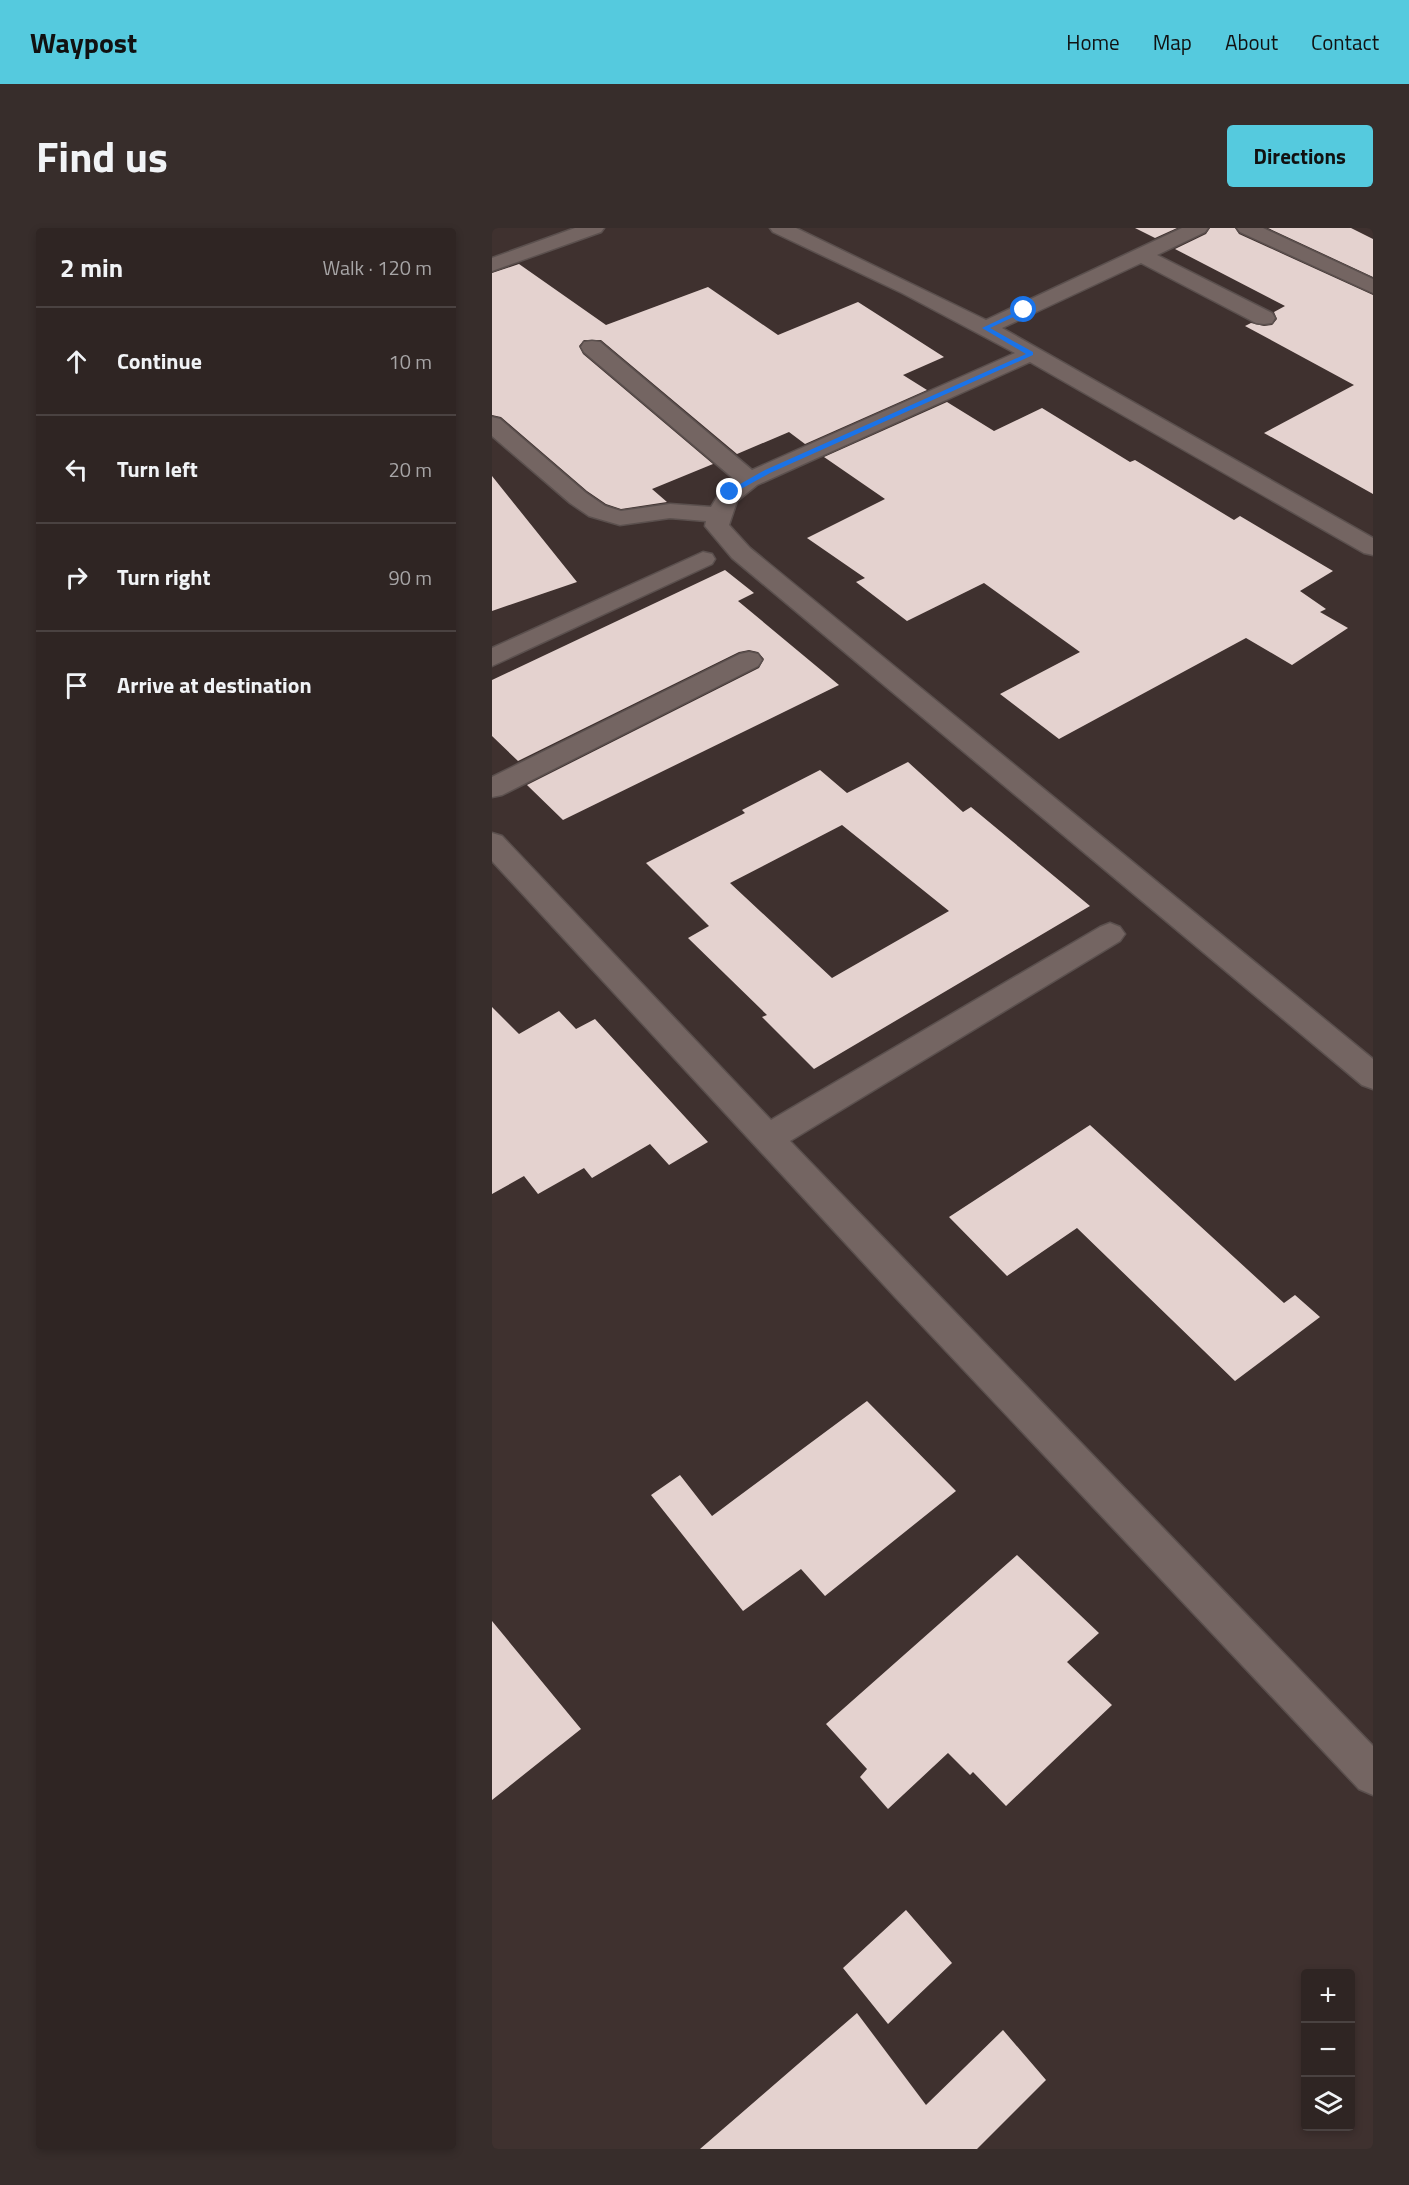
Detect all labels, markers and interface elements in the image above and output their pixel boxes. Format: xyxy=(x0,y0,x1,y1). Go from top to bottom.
text: Waypost xyxy=(30,21,137,64)
text: Home xyxy=(1066,26,1120,58)
text: Map xyxy=(1153,26,1192,58)
text: About xyxy=(1225,26,1278,58)
text: Contact xyxy=(1311,26,1379,58)
text: Find us xyxy=(36,124,168,188)
button: Directions xyxy=(1227,125,1373,187)
text: 2 min xyxy=(60,248,123,287)
text: Walk · 120 m xyxy=(323,252,432,283)
route start xyxy=(1010,296,1036,322)
text: Continue xyxy=(117,344,202,378)
icon: ahead xyxy=(60,345,93,378)
text: 10 m xyxy=(388,346,432,377)
text: Turn left xyxy=(117,452,198,486)
icon: left xyxy=(60,453,93,486)
text: 20 m xyxy=(388,454,432,485)
route end xyxy=(716,478,742,504)
text: Turn right xyxy=(117,560,211,594)
icon: right xyxy=(60,561,93,594)
text: 90 m xyxy=(388,562,432,593)
text: Arrive at destination xyxy=(117,668,312,702)
icon: arrive xyxy=(60,669,93,702)
map controls xyxy=(1301,1969,1355,2131)
button: + xyxy=(1301,1969,1355,2023)
button: − xyxy=(1301,2023,1355,2077)
button: layers xyxy=(1301,2077,1355,2131)

